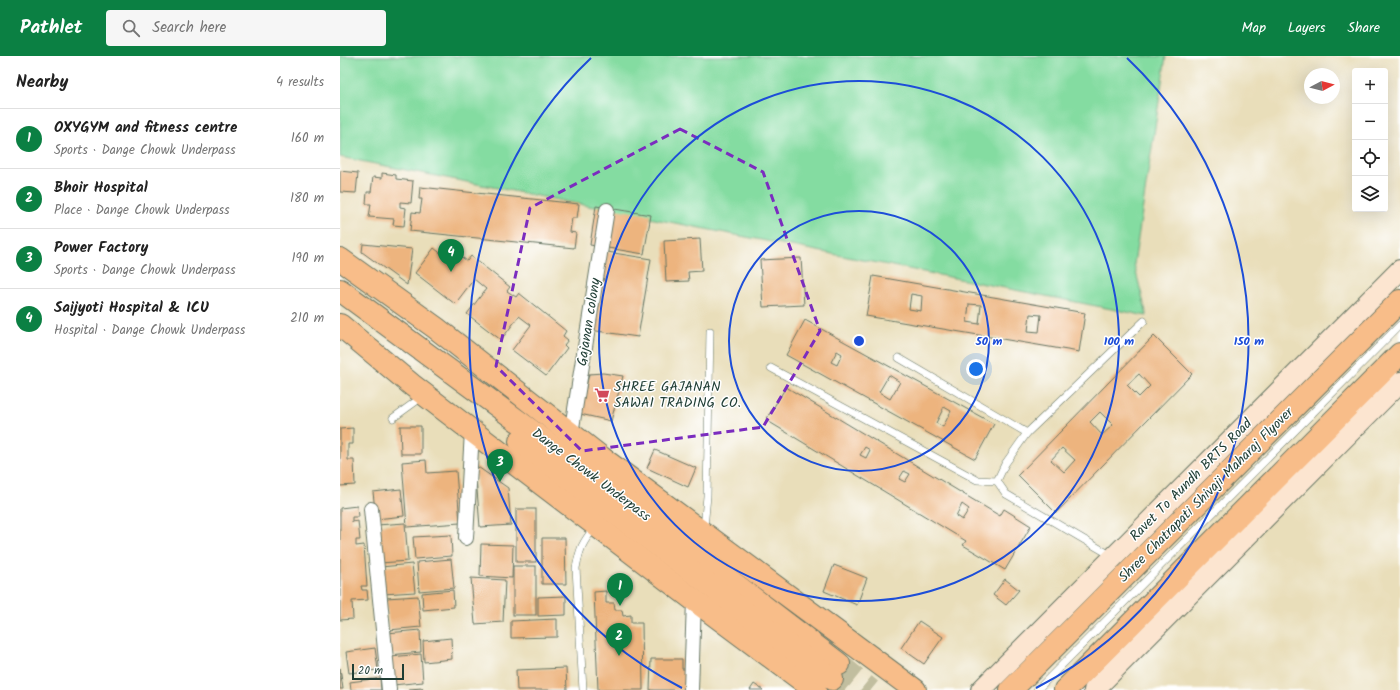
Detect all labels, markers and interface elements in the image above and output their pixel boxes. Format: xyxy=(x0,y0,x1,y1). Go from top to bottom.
search box xyxy=(106,10,386,46)
text: Pathlet xyxy=(20,13,82,43)
text: Search here xyxy=(152,16,226,40)
icon: search xyxy=(120,17,142,39)
text: Map xyxy=(1242,17,1266,39)
text: Layers xyxy=(1288,17,1326,39)
text: Share xyxy=(1348,17,1380,39)
north arrow xyxy=(1304,68,1340,104)
map controls xyxy=(1352,68,1388,212)
button: + xyxy=(1352,68,1388,104)
text: Nearby xyxy=(16,69,68,96)
text: 4 results xyxy=(276,72,324,93)
button: − xyxy=(1352,104,1388,140)
text: OXYGYM and fitness centre xyxy=(54,116,237,140)
text: 1 xyxy=(27,128,31,149)
text: 160 m xyxy=(291,128,324,149)
text: Sports · Dange Chowk Underpass xyxy=(54,140,235,161)
button: locate xyxy=(1352,140,1388,176)
text: Bhoir Hospital xyxy=(54,176,148,200)
button: layers xyxy=(1352,176,1388,212)
text: 2 xyxy=(25,188,33,209)
text: 180 m xyxy=(290,188,324,209)
text: Place · Dange Chowk Underpass xyxy=(54,200,230,221)
text: Power Factory xyxy=(54,236,148,260)
pin: 4 xyxy=(438,239,464,272)
text: 3 xyxy=(25,248,33,269)
text: 190 m xyxy=(292,248,324,269)
text: Sports · Dange Chowk Underpass xyxy=(54,260,235,281)
street label: Gajanan colony xyxy=(571,276,607,368)
text: Saijyoti Hospital & ICU xyxy=(54,296,209,320)
text: 4 xyxy=(25,308,33,329)
text: 210 m xyxy=(290,308,324,329)
text: Hospital · Dange Chowk Underpass xyxy=(54,320,245,341)
text: 50 m xyxy=(975,332,1003,351)
text: 100 m xyxy=(1104,332,1134,351)
text: 150 m xyxy=(1234,332,1264,351)
centre of rings xyxy=(852,334,866,348)
your location xyxy=(966,359,986,379)
place label: SHREE GAJANAN SAWAI TRADING CO. xyxy=(614,376,741,414)
supermarket icon: SHREE GAJANAN SAWAI TRADING CO. xyxy=(593,386,611,404)
street label: Shree Chatrapati Shivaji Maharaj Flyover xyxy=(1113,401,1300,588)
street label: Ravet To Aundh BRTS Road xyxy=(1125,413,1258,546)
street label: Dange Chowk Underpass xyxy=(527,423,655,527)
pin: 3 xyxy=(487,449,513,482)
pin: 1 xyxy=(607,573,633,606)
pin: 2 xyxy=(606,623,632,656)
scale bar xyxy=(352,662,404,681)
text: 20 m xyxy=(358,662,383,680)

